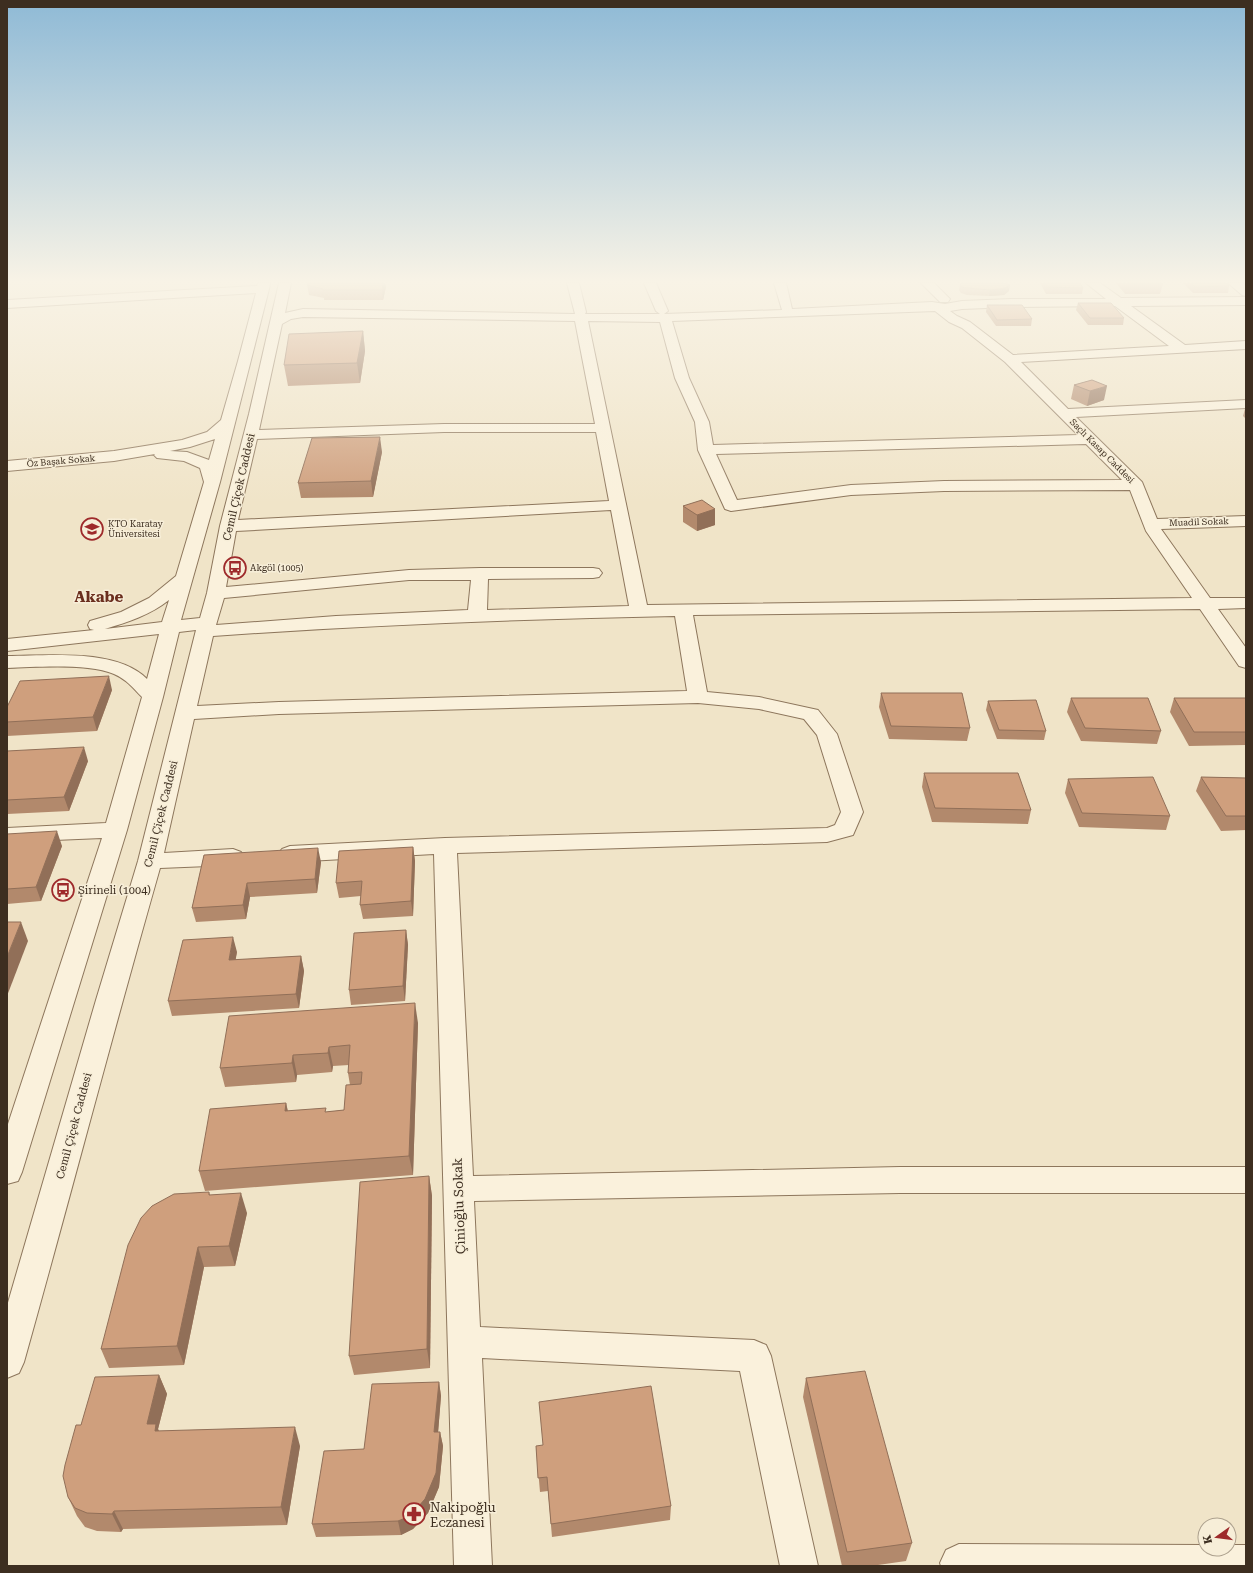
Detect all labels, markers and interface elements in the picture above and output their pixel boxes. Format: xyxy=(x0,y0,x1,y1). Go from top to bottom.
street label: Saçlı Kasap Caddesi xyxy=(1068,417,1136,485)
street label: Cemil Çiçek Caddesi xyxy=(220,432,258,542)
street label: Öz Başak Sokak xyxy=(26,452,96,469)
school or university icon: KTO Karatay Üniversitesi xyxy=(79,516,105,542)
street label: Muadil Sokak xyxy=(1169,516,1229,528)
place label: KTO Karatay Üniversitesi xyxy=(108,519,163,539)
bus stop icon: Akgöl (1005) xyxy=(222,555,248,581)
place label: Akgöl (1005) xyxy=(250,563,304,573)
district label: Akabe xyxy=(75,588,124,606)
street label: Cemil Çiçek Caddesi xyxy=(141,759,181,869)
bus stop icon: Şirineli (1004) xyxy=(50,877,76,903)
place label: Şirineli (1004) xyxy=(78,884,151,897)
street label: Cemil Çiçek Caddesi xyxy=(54,1071,95,1181)
street label: Çinioğlu Sokak xyxy=(450,1158,468,1254)
place label: Nakipoğlu Eczanesi xyxy=(430,1500,496,1530)
pharmacy icon: Nakipoğlu Eczanesi xyxy=(401,1501,427,1527)
north arrow xyxy=(1197,1517,1237,1557)
text: K xyxy=(1200,1533,1215,1545)

